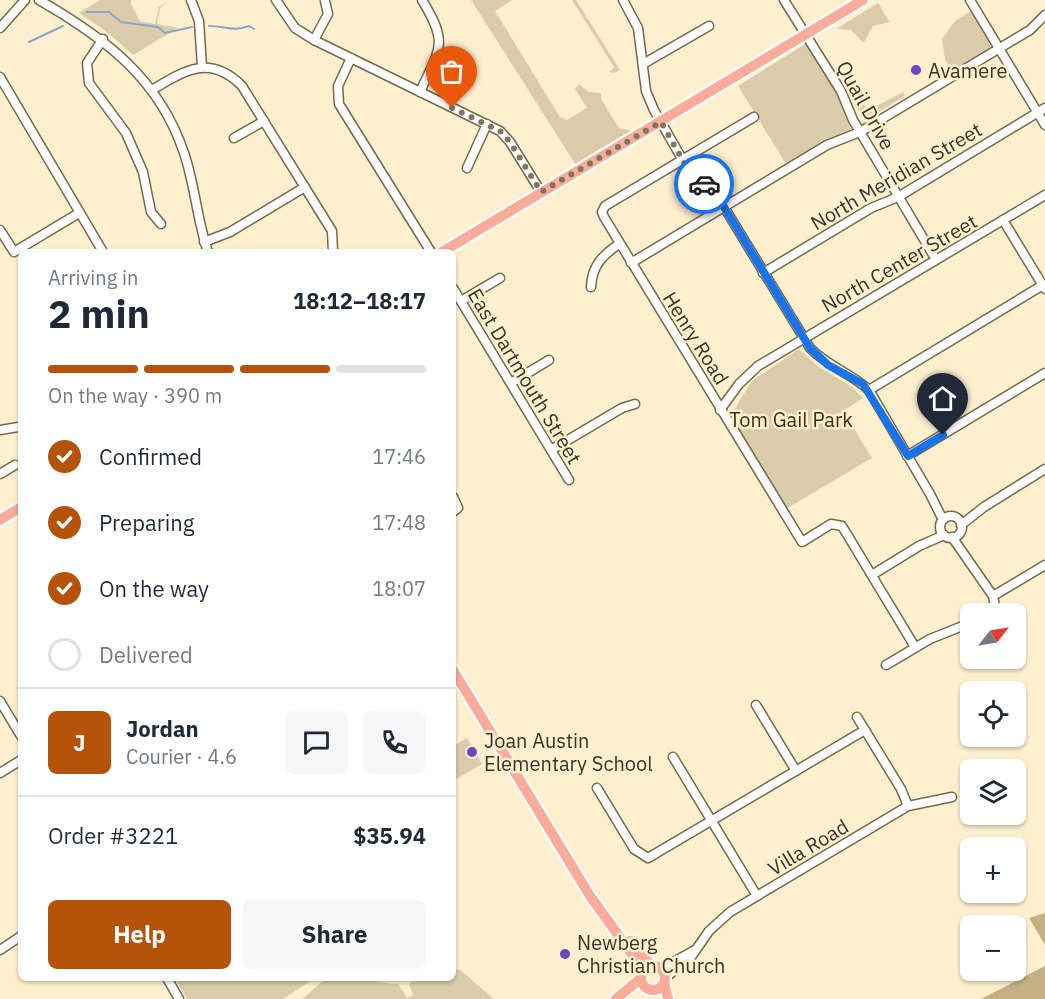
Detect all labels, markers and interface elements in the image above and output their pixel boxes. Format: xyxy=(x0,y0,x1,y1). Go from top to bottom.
pin xyxy=(426,46,477,108)
icon: bag xyxy=(435,55,468,88)
street label: Quail Drive xyxy=(830,56,902,154)
place label: Avamere xyxy=(928,57,1007,84)
marker: Avamere xyxy=(909,63,923,77)
street label: North Meridian Street xyxy=(805,116,987,236)
courier xyxy=(674,154,734,214)
icon: car xyxy=(688,168,721,201)
street label: North Center Street xyxy=(816,207,982,319)
text: Arriving in xyxy=(48,264,138,291)
street label: East Dartmouth Street xyxy=(462,283,588,469)
text: 18:12–18:17 xyxy=(293,286,426,315)
street label: Henry Road xyxy=(657,286,735,390)
text: 2 min xyxy=(48,288,150,339)
pin xyxy=(917,373,968,435)
text: On the way · 390 m xyxy=(48,382,222,409)
icon: home xyxy=(926,382,959,415)
park label: Tom Gail Park xyxy=(729,406,853,433)
icon: check xyxy=(48,440,81,473)
text: Confirmed xyxy=(99,442,202,471)
text: 17:46 xyxy=(372,443,426,470)
icon: check xyxy=(48,506,81,539)
text: Preparing xyxy=(99,508,194,537)
text: 17:48 xyxy=(372,509,426,536)
icon: check xyxy=(48,572,81,605)
text: On the way xyxy=(99,574,209,603)
text: 18:07 xyxy=(372,575,426,602)
north arrow xyxy=(960,603,1026,669)
map controls xyxy=(960,603,1026,981)
text: Delivered xyxy=(99,640,193,669)
button: locate xyxy=(960,681,1026,747)
button: chat xyxy=(285,711,348,774)
button: phone xyxy=(363,711,426,774)
text: Jordan xyxy=(126,714,199,743)
place label: Joan Austin Elementary School xyxy=(484,727,653,777)
text: J xyxy=(73,728,86,757)
text: Courier · 4.6 xyxy=(126,743,237,770)
marker: Joan Austin Elementary School xyxy=(465,745,479,759)
button: layers xyxy=(960,759,1026,825)
street label: Villa Road xyxy=(763,812,853,882)
text: Order #3221 xyxy=(48,821,178,850)
text: $35.94 xyxy=(353,821,426,850)
button: + xyxy=(960,837,1026,903)
button: Help xyxy=(48,900,231,969)
button: Share xyxy=(243,900,426,969)
button: − xyxy=(960,915,1026,981)
place label: Newberg Christian Church xyxy=(577,929,725,979)
marker: Newberg Christian Church xyxy=(558,947,572,961)

